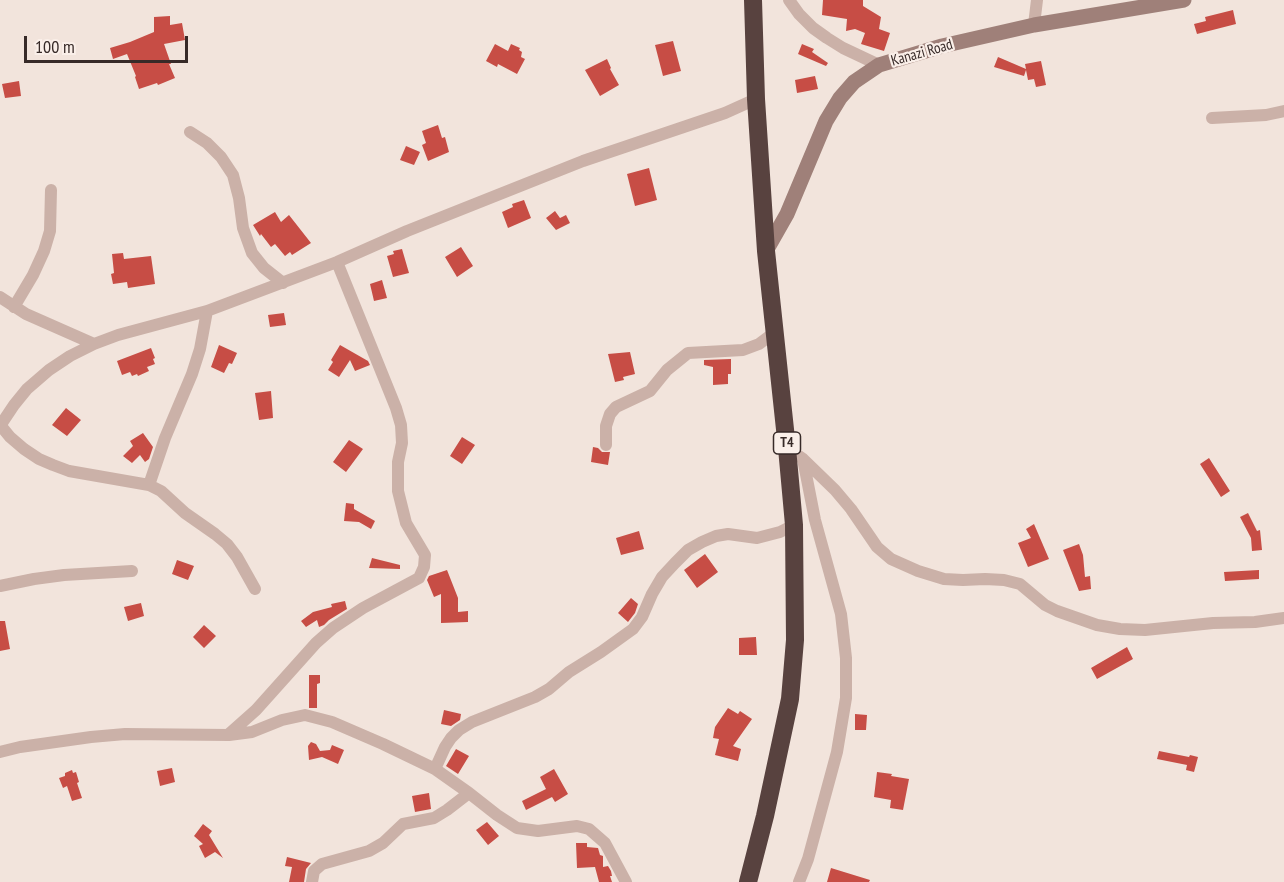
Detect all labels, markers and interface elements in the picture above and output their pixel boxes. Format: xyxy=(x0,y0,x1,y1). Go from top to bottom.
scale bar xyxy=(27,24,190,62)
text: 100 m xyxy=(35,35,75,58)
street label: Kanazi Road xyxy=(889,36,955,70)
road number: T4 xyxy=(774,432,800,454)

